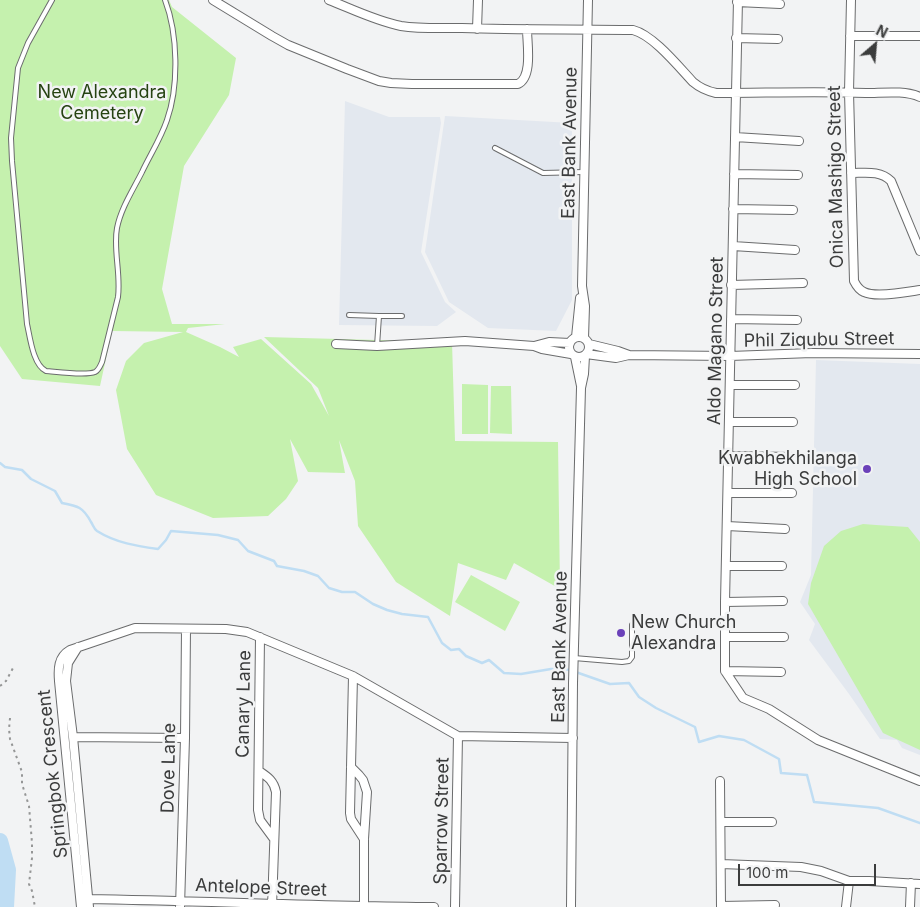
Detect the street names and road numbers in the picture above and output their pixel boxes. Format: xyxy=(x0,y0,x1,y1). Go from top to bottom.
street label: East Bank Avenue xyxy=(558,67,582,219)
street label: Onica Mashigo Street xyxy=(824,85,848,269)
street label: Aldo Magano Street xyxy=(704,257,728,425)
street label: Phil Ziqubu Street xyxy=(743,328,895,352)
street label: East Bank Avenue xyxy=(548,571,572,723)
street label: Canary Lane xyxy=(232,650,256,758)
street label: Springbok Crescent xyxy=(33,689,73,859)
street label: Dove Lane xyxy=(157,723,181,813)
street label: Sparrow Street xyxy=(430,757,454,885)
street label: Antelope Street xyxy=(195,875,327,901)

